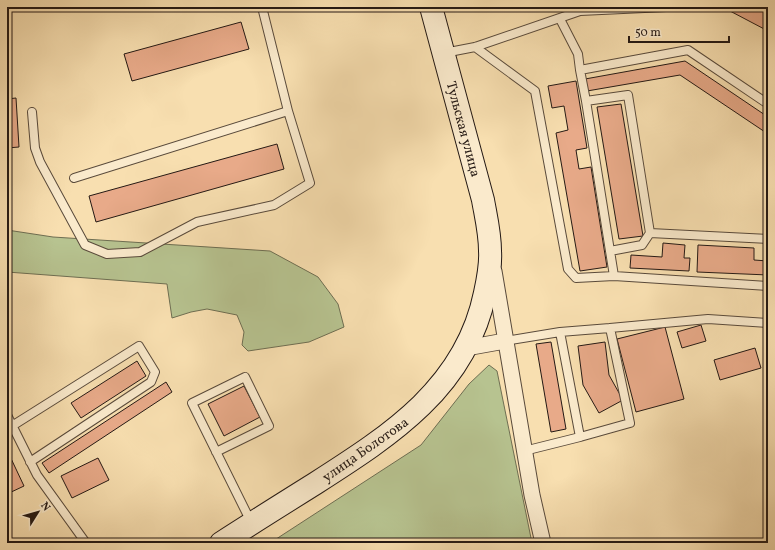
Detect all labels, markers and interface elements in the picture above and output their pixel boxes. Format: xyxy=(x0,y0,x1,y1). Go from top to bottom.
scale bar xyxy=(629,18,729,44)
text: 50 m xyxy=(635,25,661,41)
street label: Тульская улица xyxy=(441,79,484,179)
street label: улица Болотова xyxy=(319,413,413,487)
north arrow xyxy=(18,492,58,532)
text: N xyxy=(36,499,53,515)

